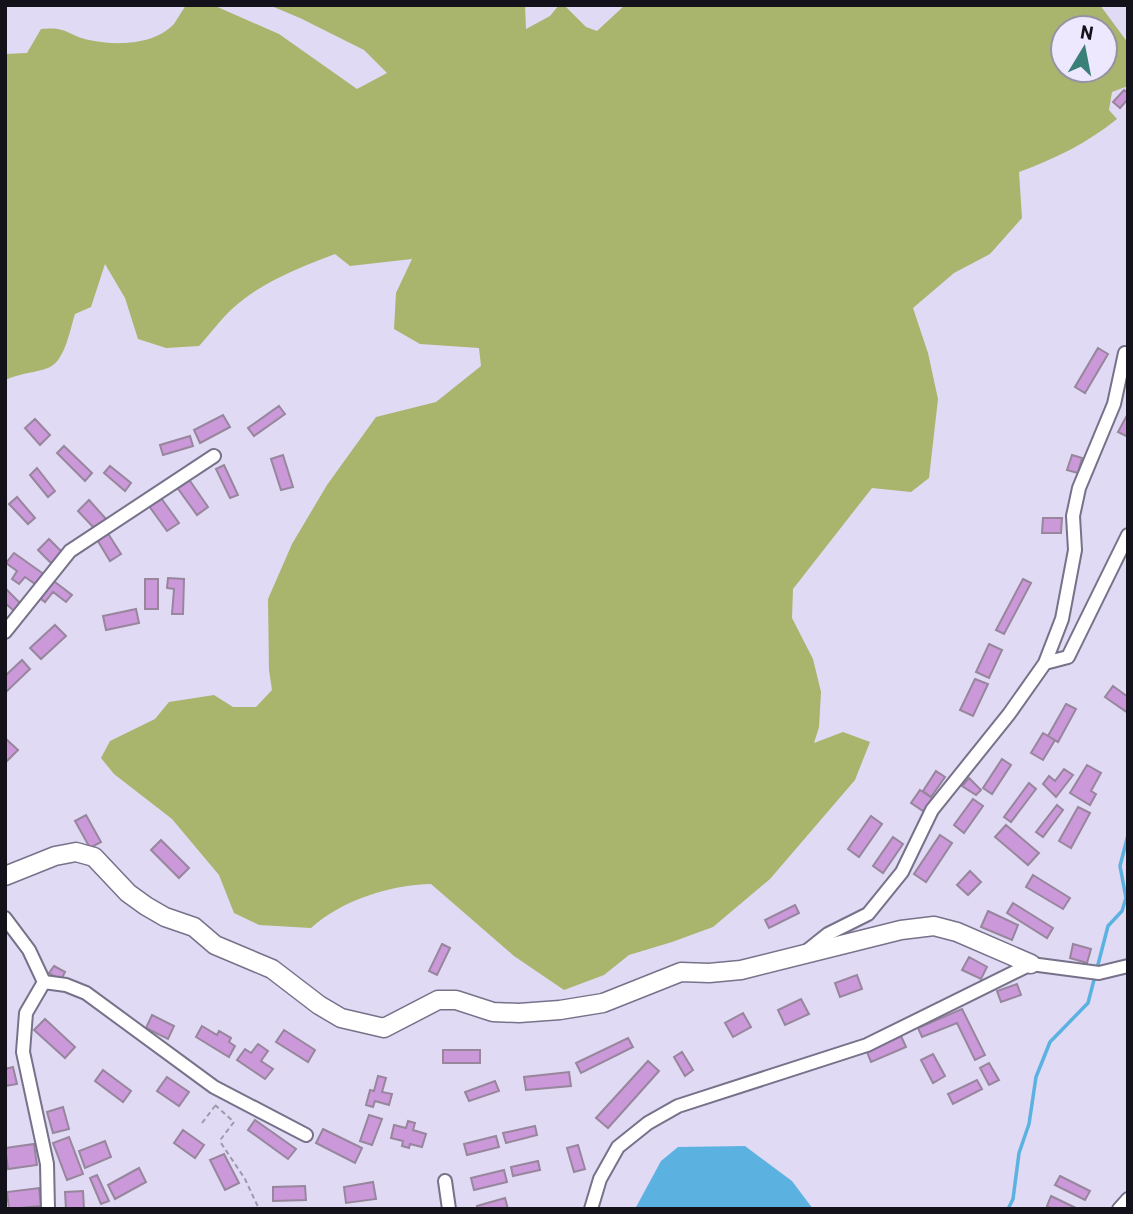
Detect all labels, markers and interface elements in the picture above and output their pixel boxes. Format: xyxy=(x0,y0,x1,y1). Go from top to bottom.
north arrow xyxy=(1049,14,1119,84)
text: N xyxy=(1079,19,1095,44)

